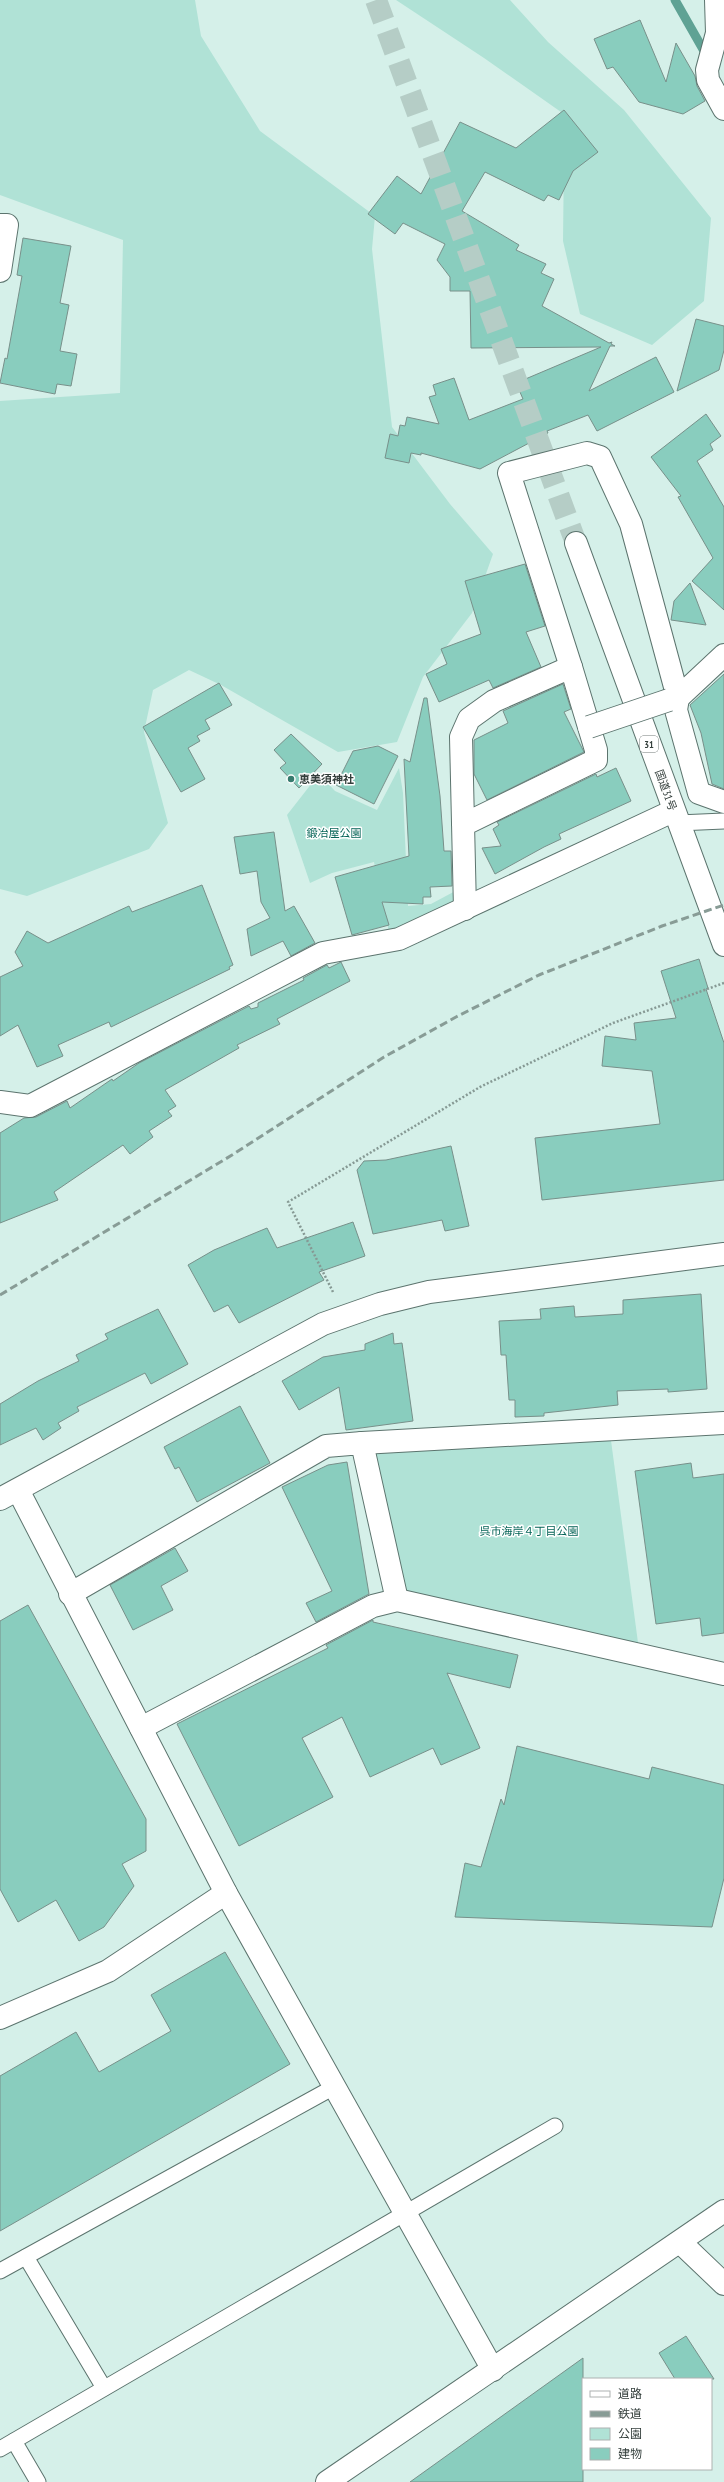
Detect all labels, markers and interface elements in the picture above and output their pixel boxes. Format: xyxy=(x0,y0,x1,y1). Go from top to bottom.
road number: 31 xyxy=(640,736,658,752)
street label: 国道31号 xyxy=(652,767,680,813)
place label: 恵美須神社 xyxy=(299,772,354,786)
marker: 恵美須神社 xyxy=(286,774,296,784)
park label: 鍛冶屋公園 xyxy=(307,826,362,840)
park label: 呉市海岸４丁目公園 xyxy=(480,1524,579,1538)
legend xyxy=(582,2378,712,2470)
text: 道路 xyxy=(618,2386,642,2401)
text: 鉄道 xyxy=(618,2406,642,2421)
text: 公園 xyxy=(618,2426,642,2441)
text: 建物 xyxy=(618,2446,642,2461)

